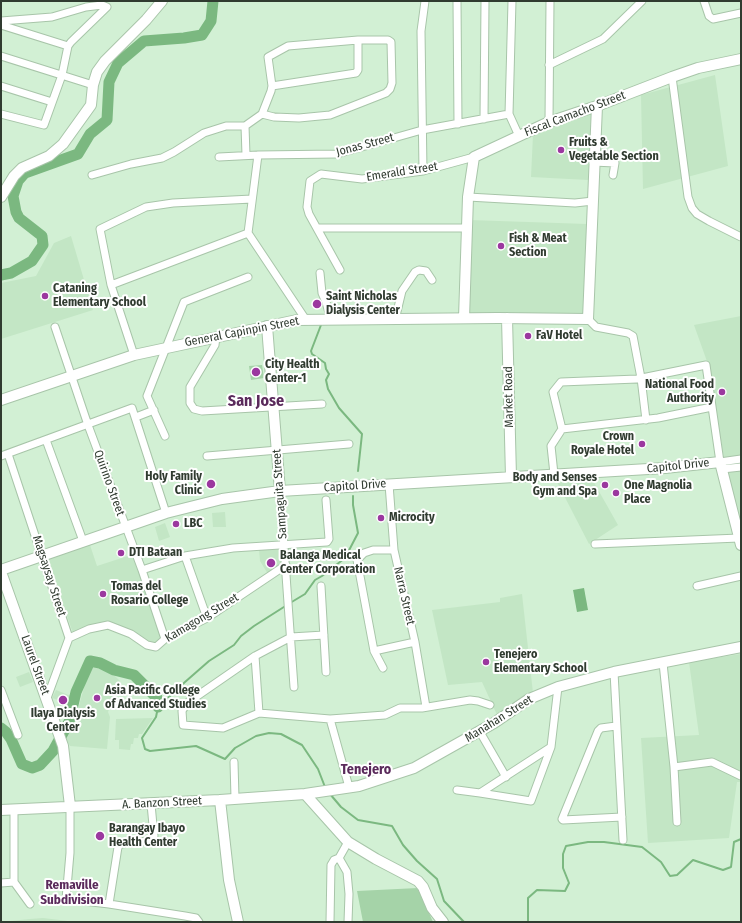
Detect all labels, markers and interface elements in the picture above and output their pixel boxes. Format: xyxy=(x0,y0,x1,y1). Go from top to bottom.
street label: Fiscal Camacho Street xyxy=(523,88,627,140)
street label: Jonas Street xyxy=(335,130,395,160)
place label: Fruits & Vegetable Section xyxy=(569,136,659,164)
marker: Fruits & Vegetable Section xyxy=(556,145,566,155)
street label: Emerald Street xyxy=(365,159,439,185)
place label: Fish & Meat Section xyxy=(509,232,567,260)
marker: Fish & Meat Section xyxy=(496,241,506,251)
place label: Cataning Elementary School xyxy=(53,282,146,310)
place label: Saint Nicholas Dialysis Center xyxy=(326,290,400,318)
marker: Cataning Elementary School xyxy=(40,291,50,301)
marker: Saint Nicholas Dialysis Center xyxy=(311,298,323,310)
street label: General Capinpin Street xyxy=(184,314,300,350)
place label: FaV Hotel xyxy=(536,329,582,343)
marker: FaV Hotel xyxy=(523,331,533,341)
place label: City Health Center-1 xyxy=(265,358,320,386)
marker: City Health Center-1 xyxy=(250,366,262,378)
street label: Market Road xyxy=(501,366,517,428)
place label: National Food Authority xyxy=(645,378,714,406)
marker: National Food Authority xyxy=(717,387,727,397)
district label: San Jose xyxy=(228,392,284,412)
place label: Crown Royale Hotel xyxy=(571,430,634,458)
marker: Crown Royale Hotel xyxy=(637,439,647,449)
street label: Quirino Street xyxy=(90,448,128,518)
street label: Sampaguita Street xyxy=(270,449,290,539)
street label: Capitol Drive xyxy=(646,456,710,476)
place label: Holy Family Clinic xyxy=(145,470,202,498)
place label: Body and Senses Gym and Spa xyxy=(513,471,597,499)
street label: Capitol Drive xyxy=(323,477,387,495)
marker: Holy Family Clinic xyxy=(205,478,217,490)
place label: One Magnolia Place xyxy=(624,479,692,507)
marker: Body and Senses Gym and Spa xyxy=(600,480,610,490)
marker: One Magnolia Place xyxy=(611,488,621,498)
place label: Microcity xyxy=(389,511,435,525)
marker: Microcity xyxy=(376,513,386,523)
place label: LBC xyxy=(184,517,203,531)
marker: LBC xyxy=(171,519,181,529)
street label: Magsaysay Street xyxy=(29,534,69,618)
place label: DTI Bataan xyxy=(129,546,182,560)
marker: DTI Bataan xyxy=(116,548,126,558)
place label: Balanga Medical Center Corporation xyxy=(280,549,375,577)
marker: Balanga Medical Center Corporation xyxy=(265,557,277,569)
street label: Narra Street xyxy=(390,565,418,627)
place label: Tomas del Rosario College xyxy=(111,580,188,608)
marker: Tomas del Rosario College xyxy=(98,589,108,599)
street label: Kamagong Street xyxy=(163,590,241,646)
street label: Laurel Street xyxy=(18,633,52,697)
place label: Tenejero Elementary School xyxy=(494,648,587,676)
marker: Tenejero Elementary School xyxy=(481,657,491,667)
place label: Asia Pacific College of Advanced Studies xyxy=(105,684,206,712)
street label: Manahan Street xyxy=(462,692,536,746)
marker: Asia Pacific College of Advanced Studies xyxy=(92,693,102,703)
marker: Ilaya Dialysis Center xyxy=(57,694,69,706)
place label: Ilaya Dialysis Center xyxy=(31,707,95,735)
district label: Tenejero xyxy=(341,762,391,778)
street label: A. Banzon Street xyxy=(122,794,202,812)
place label: Barangay Ibayo Health Center xyxy=(109,822,185,850)
marker: Barangay Ibayo Health Center xyxy=(94,830,106,842)
district label: Remaville Subdivision xyxy=(40,877,104,908)

